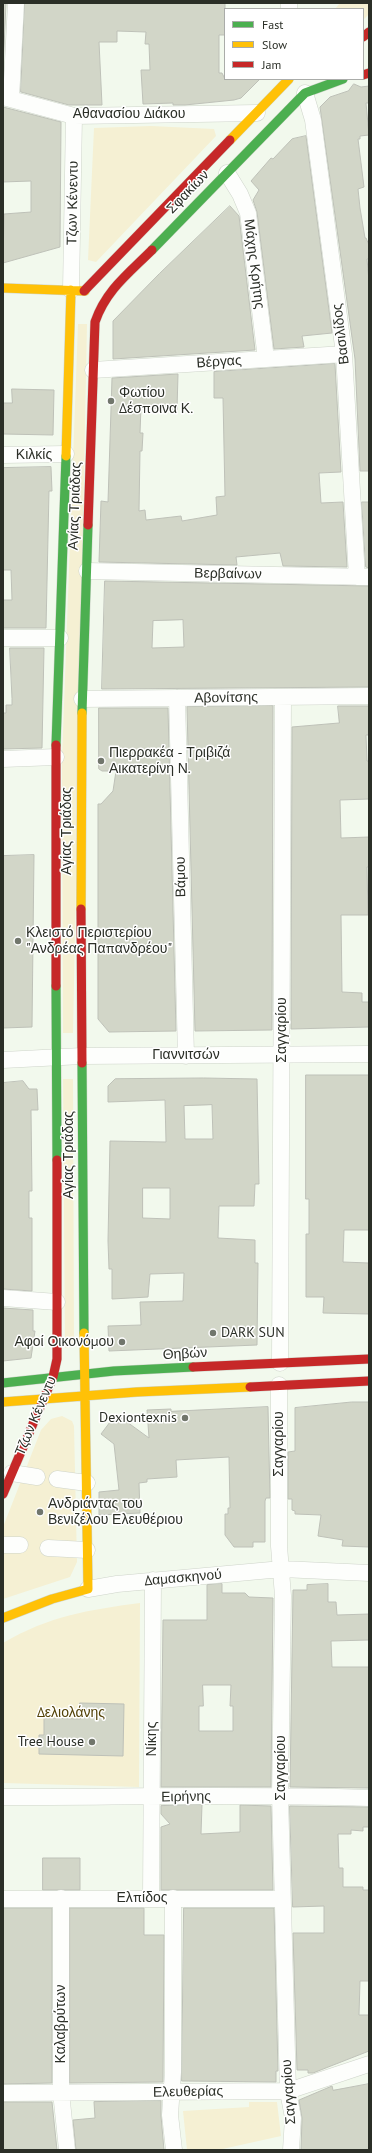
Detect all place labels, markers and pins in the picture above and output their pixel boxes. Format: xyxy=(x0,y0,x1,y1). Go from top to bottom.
place label: Φωτίου Δέσποινα Κ. xyxy=(119,385,193,418)
marker: Φωτίου Δέσποινα Κ. xyxy=(106,396,116,406)
place label: Πιερρακέα - Τριβιζά Αικατερίνη Ν. xyxy=(109,745,230,778)
marker: Πιερρακέα - Τριβιζά Αικατερίνη Ν. xyxy=(96,756,106,766)
place label: Κλειστό Περιστερίου "Ανδρέας Παπανδρέου" xyxy=(26,925,172,958)
marker: Κλειστό Περιστερίου "Ανδρέας Παπανδρέου" xyxy=(13,936,23,946)
place label: DARK SUN xyxy=(221,1325,285,1341)
marker: DARK SUN xyxy=(208,1328,218,1338)
place label: Αφοί Οικονόμου xyxy=(14,1334,114,1350)
marker: Αφοί Οικονόμου xyxy=(117,1337,127,1347)
place label: Dexiontexnis xyxy=(99,1410,177,1426)
marker: Dexiontexnis xyxy=(180,1413,190,1423)
place label: Ανδριάντας του Βενιζέλου Ελευθέριου xyxy=(48,1496,183,1528)
marker: Ανδριάντας του Βενιζέλου Ελευθέριου xyxy=(35,1507,45,1517)
place label: Tree House xyxy=(18,1734,84,1750)
marker: Tree House xyxy=(87,1737,97,1747)

